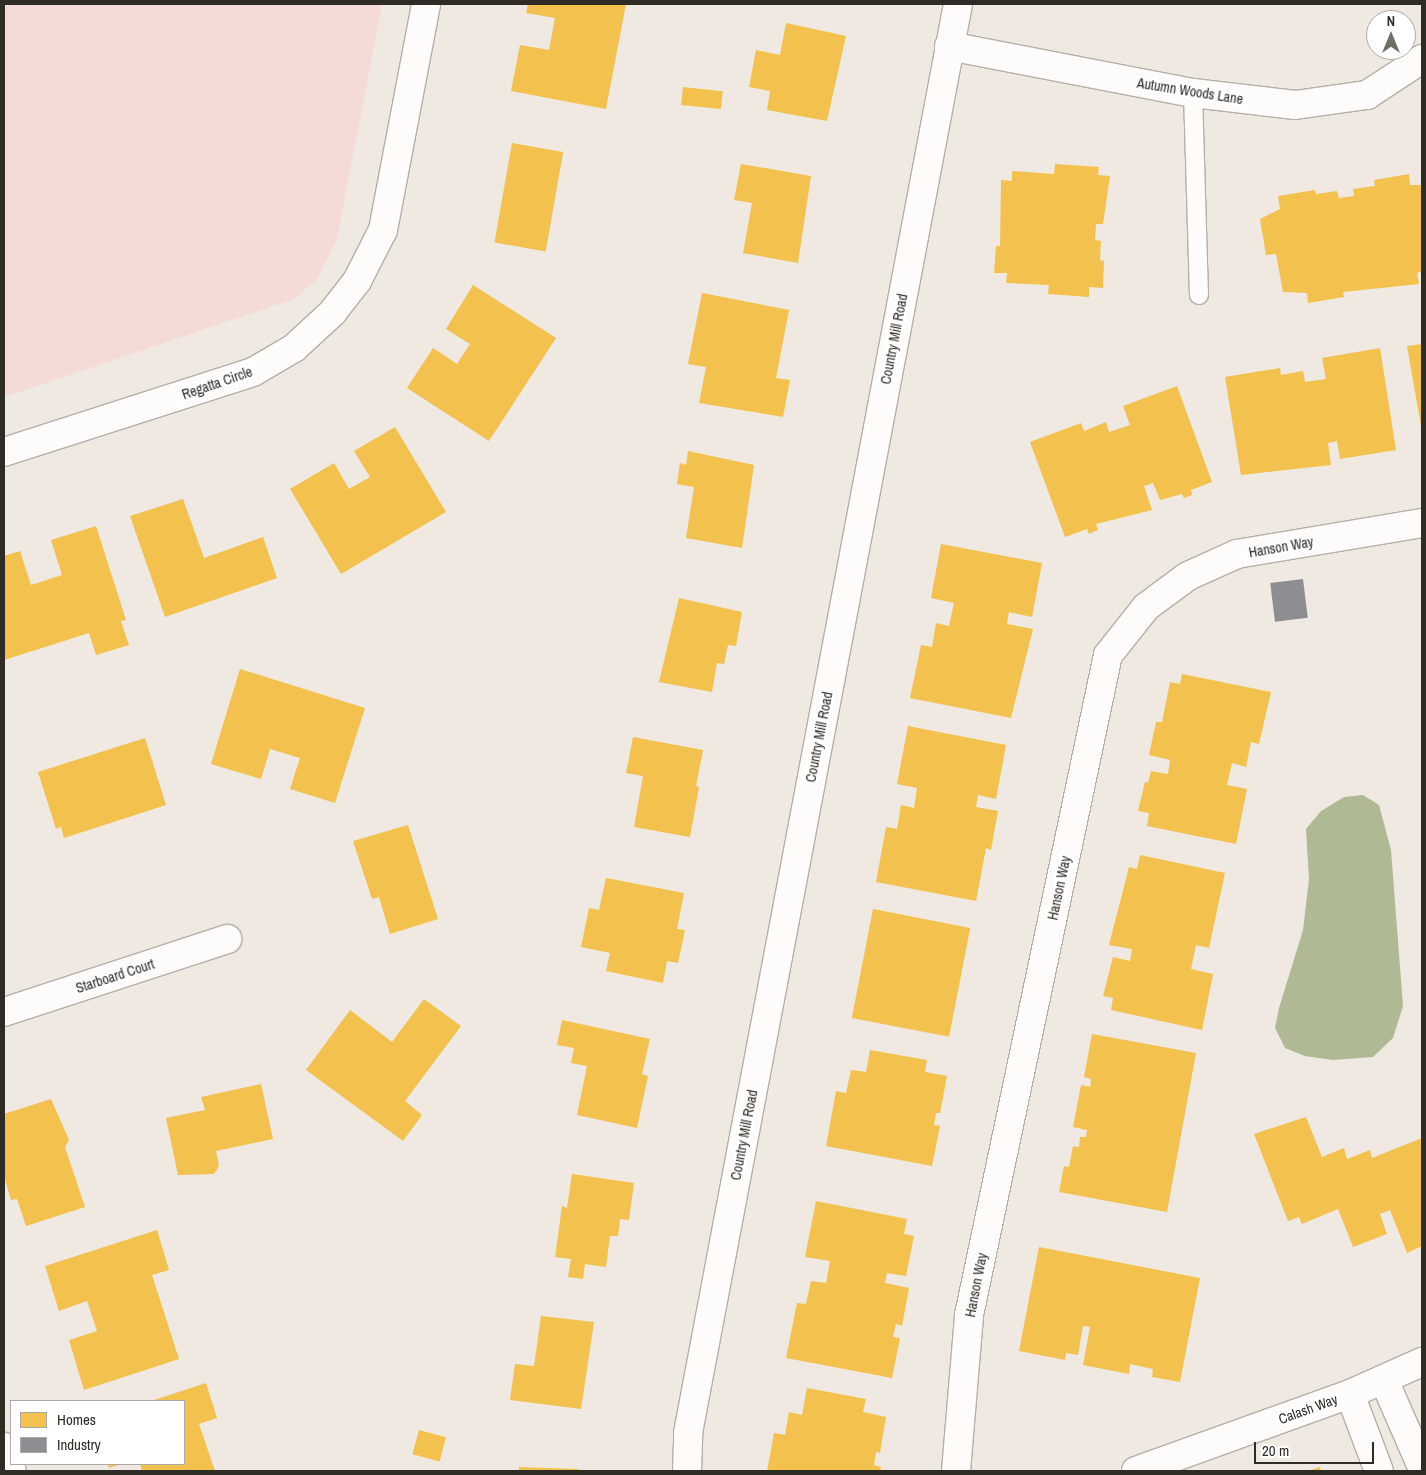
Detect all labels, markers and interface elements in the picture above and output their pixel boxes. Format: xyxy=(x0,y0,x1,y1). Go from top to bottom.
north arrow xyxy=(1366,10,1416,60)
text: N xyxy=(1387,12,1395,30)
street label: Autumn Woods Lane xyxy=(1136,74,1244,108)
street label: Country Mill Road xyxy=(877,292,911,386)
street label: Regatta Circle xyxy=(180,363,254,403)
street label: Hanson Way xyxy=(1247,533,1315,561)
street label: Country Mill Road xyxy=(802,690,836,784)
street label: Hanson Way xyxy=(1044,854,1074,922)
street label: Starboard Court xyxy=(74,955,156,997)
street label: Country Mill Road xyxy=(727,1088,761,1182)
street label: Hanson Way xyxy=(962,1251,990,1319)
street label: Calash Way xyxy=(1276,1391,1340,1427)
legend xyxy=(10,1400,185,1465)
text: Homes xyxy=(57,1409,96,1430)
scale bar xyxy=(1256,1432,1376,1464)
text: Industry xyxy=(57,1434,101,1455)
text: 20 m xyxy=(1262,1440,1289,1461)

